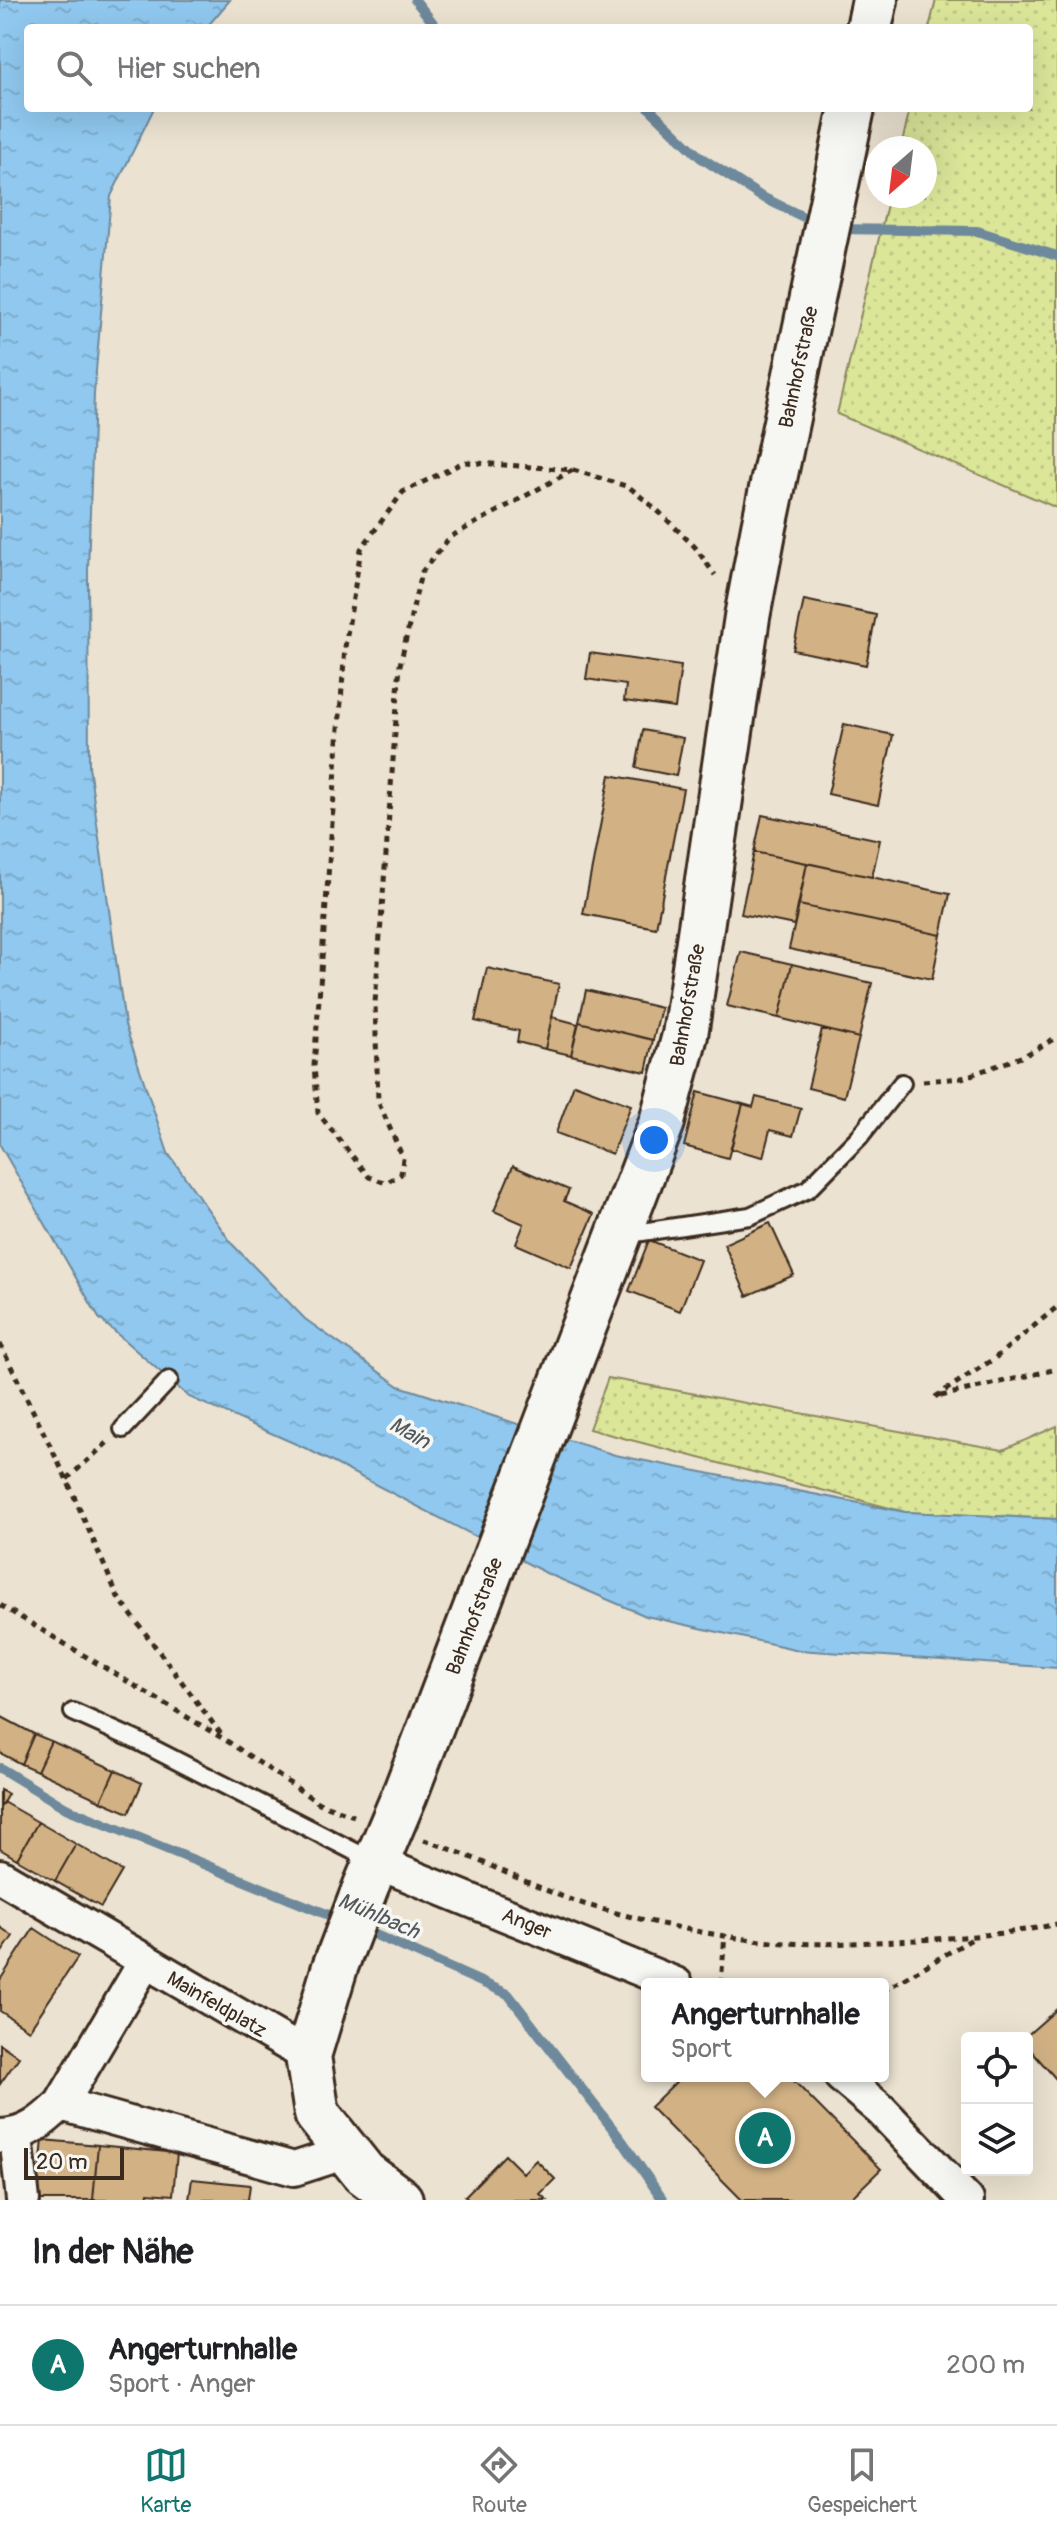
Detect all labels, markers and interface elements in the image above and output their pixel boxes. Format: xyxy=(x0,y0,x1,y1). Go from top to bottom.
search box xyxy=(24,24,1033,112)
icon: search xyxy=(52,46,96,90)
text: Hier suchen xyxy=(116,50,261,87)
north arrow xyxy=(865,136,937,208)
street label: Bahnhofstraße xyxy=(773,304,824,430)
street label: Bahnhofstraße xyxy=(664,942,711,1068)
your location xyxy=(634,1120,674,1160)
water label: Main xyxy=(384,1410,436,1456)
street label: Bahnhofstraße xyxy=(441,1554,508,1678)
water label: Mühlbach xyxy=(334,1886,425,1946)
street label: Anger xyxy=(498,1902,555,1945)
street label: Mainfeldplatz xyxy=(162,1966,271,2043)
popup xyxy=(641,1978,889,2082)
text: Angerturnhalle xyxy=(671,1996,860,2033)
map controls xyxy=(961,2032,1033,2176)
button: locate xyxy=(961,2032,1033,2104)
text: Sport xyxy=(671,2033,732,2065)
button: layers xyxy=(961,2104,1033,2176)
pin: A xyxy=(739,2108,791,2168)
scale bar xyxy=(24,2144,124,2180)
text: 20 m xyxy=(36,2148,88,2176)
text: In der Nähe xyxy=(32,2231,193,2274)
text: Angerturnhalle xyxy=(108,2331,297,2368)
text: A xyxy=(50,2349,66,2381)
text: 200 m xyxy=(946,2349,1025,2381)
text: Sport · Anger xyxy=(108,2368,256,2400)
tab: Karte xyxy=(140,2443,191,2519)
tab: Route xyxy=(472,2443,527,2519)
tab: Gespeichert xyxy=(807,2443,917,2519)

